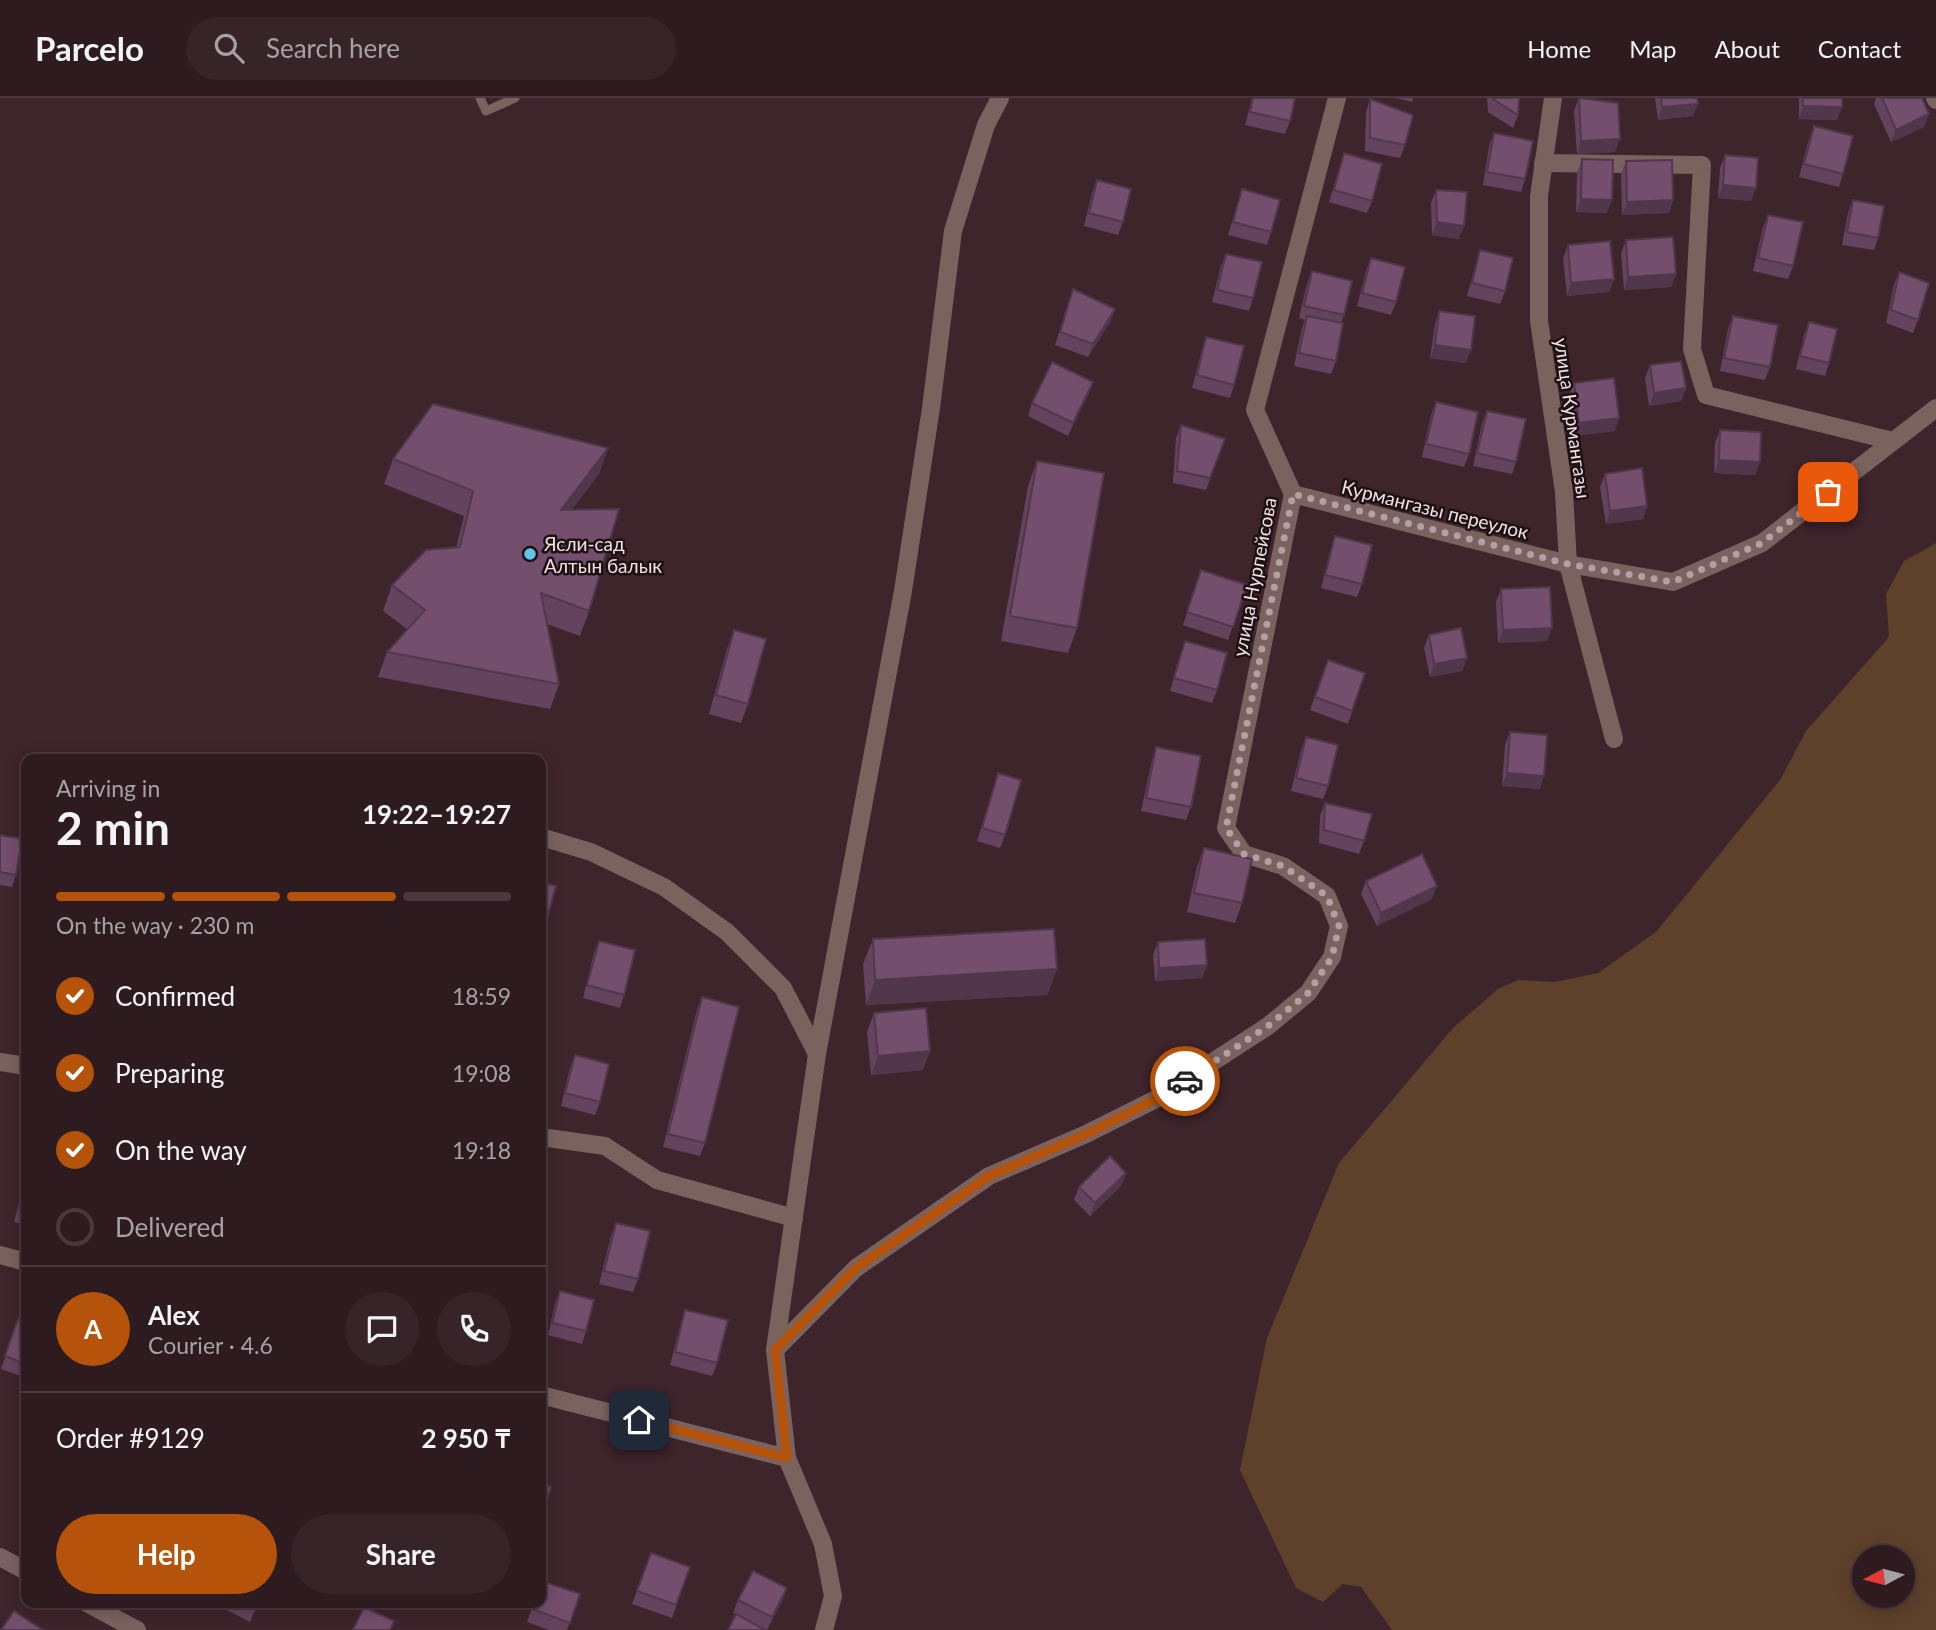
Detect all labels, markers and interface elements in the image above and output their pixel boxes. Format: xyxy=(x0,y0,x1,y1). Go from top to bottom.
search box xyxy=(186,17,676,80)
text: Parcelo xyxy=(35,28,144,68)
icon: search xyxy=(210,29,248,67)
text: Search here xyxy=(266,32,400,64)
text: Home xyxy=(1527,34,1591,63)
text: Map xyxy=(1629,34,1677,63)
text: About xyxy=(1715,34,1780,63)
text: Contact xyxy=(1818,34,1901,63)
street label: улица Курмангазы xyxy=(1550,336,1596,500)
pin xyxy=(1798,462,1858,522)
icon: bag xyxy=(1809,473,1847,511)
street label: Курмангазы переулок xyxy=(1339,475,1531,543)
street label: улица Нурпейсова xyxy=(1227,495,1281,659)
place label: Ясли-сад Алтын балык xyxy=(543,532,662,577)
marker: Ясли-сад Алтын балык xyxy=(522,546,538,562)
text: Arriving in xyxy=(56,774,160,802)
text: 19:22–19:27 xyxy=(362,798,511,830)
text: 2 min xyxy=(56,800,170,855)
text: On the way · 230 m xyxy=(56,911,255,939)
icon: check xyxy=(56,977,94,1015)
text: Confirmed xyxy=(115,980,235,1012)
text: 18:59 xyxy=(452,982,511,1010)
courier xyxy=(1150,1046,1220,1116)
icon: check xyxy=(56,1054,94,1092)
text: Preparing xyxy=(115,1057,224,1089)
text: 19:08 xyxy=(452,1059,511,1087)
icon: car xyxy=(1166,1062,1204,1100)
icon: check xyxy=(56,1131,94,1169)
text: On the way xyxy=(115,1134,247,1166)
text: 19:18 xyxy=(452,1136,511,1164)
text: Delivered xyxy=(115,1211,225,1243)
button: chat xyxy=(345,1292,419,1366)
button: phone xyxy=(437,1292,511,1366)
text: Alex xyxy=(148,1299,200,1331)
text: A xyxy=(84,1313,102,1345)
text: Courier · 4.6 xyxy=(148,1331,273,1359)
pin xyxy=(609,1390,669,1450)
icon: home xyxy=(620,1401,658,1439)
text: Order #9129 xyxy=(56,1422,205,1454)
text: 2 950 ₸ xyxy=(421,1422,511,1454)
button: Help xyxy=(56,1514,277,1594)
button: Share xyxy=(291,1514,511,1594)
north arrow xyxy=(1852,1545,1914,1608)
map controls xyxy=(1852,1545,1915,1608)

